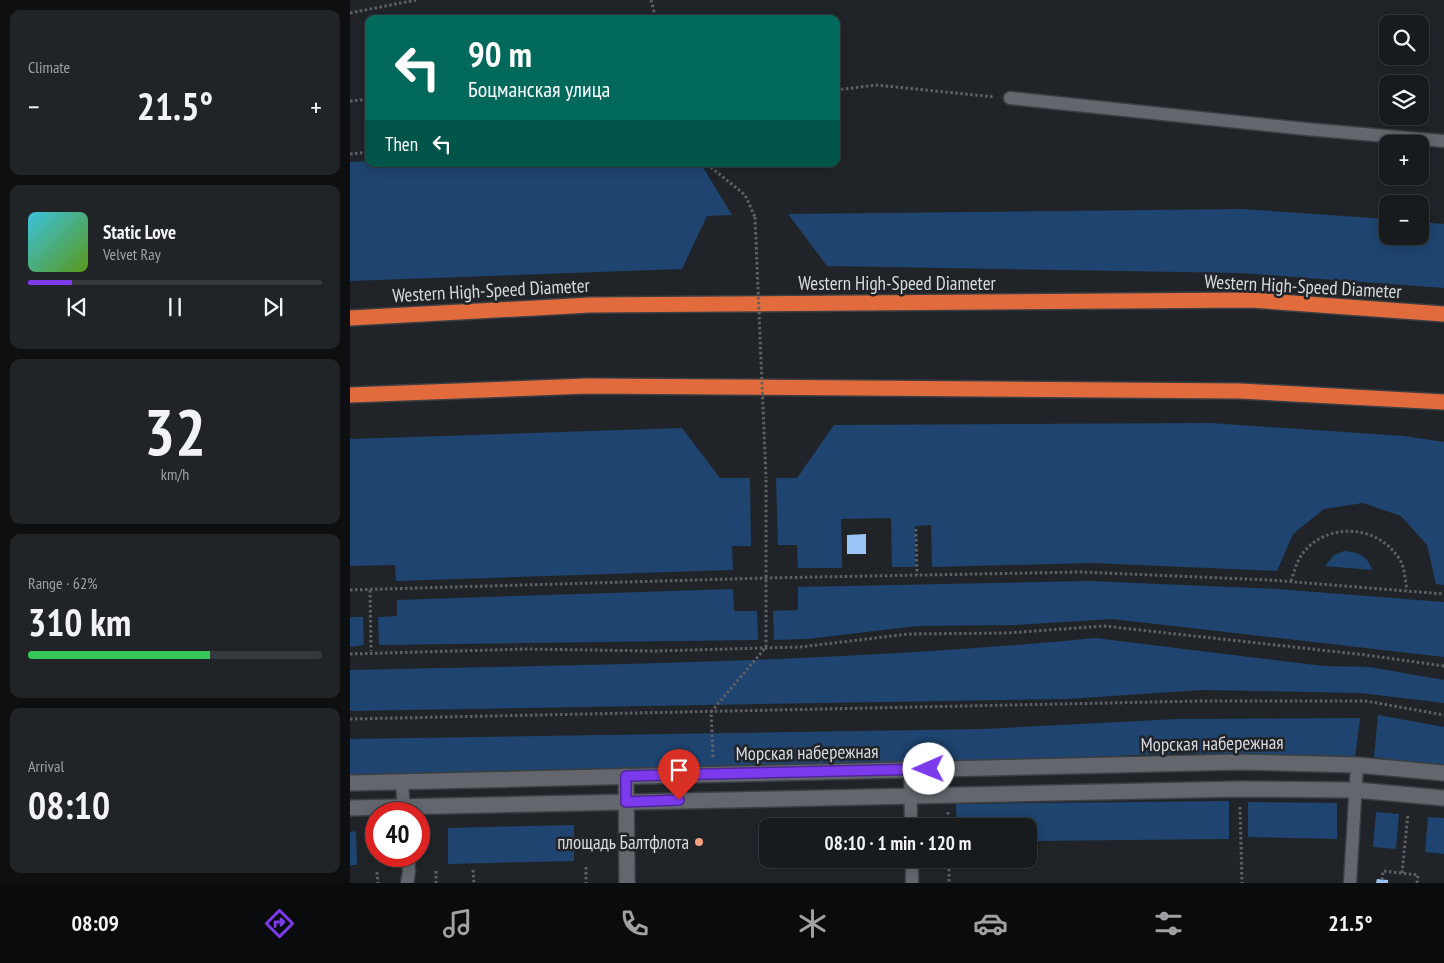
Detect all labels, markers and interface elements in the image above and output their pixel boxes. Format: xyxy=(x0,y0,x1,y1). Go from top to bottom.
map controls xyxy=(1379,15,1429,245)
button: search xyxy=(1379,15,1429,65)
text: 90 m xyxy=(468,31,532,77)
icon: left xyxy=(385,35,450,100)
text: Climate xyxy=(28,57,70,77)
text: Боцманская улица xyxy=(468,75,610,103)
button: layers xyxy=(1379,75,1429,125)
text: 21.5° xyxy=(137,81,213,130)
text: − xyxy=(28,88,40,125)
text: + xyxy=(310,88,322,125)
icon: left xyxy=(428,130,456,158)
text: Then xyxy=(385,132,418,156)
button: + xyxy=(1379,135,1429,185)
button: − xyxy=(1379,195,1429,245)
text: Static Love xyxy=(103,220,176,244)
text: Velvet Ray xyxy=(103,244,161,264)
street label: Western High-Speed Diameter xyxy=(1204,269,1403,303)
street label: Western High-Speed Diameter xyxy=(798,271,997,295)
street label: Western High-Speed Diameter xyxy=(392,273,591,307)
icon: previous xyxy=(63,293,91,321)
icon: pause xyxy=(161,293,189,321)
icon: next xyxy=(259,293,287,321)
text: 32 xyxy=(144,389,206,473)
text: km/h xyxy=(161,464,189,484)
text: Range · 62% xyxy=(28,573,97,593)
text: 310 km xyxy=(28,597,131,646)
street label: Морская набережная xyxy=(1140,730,1284,756)
street label: Морская набережная xyxy=(735,739,879,765)
position arrow xyxy=(902,742,954,794)
pin xyxy=(658,749,700,800)
text: Arrival xyxy=(28,756,64,776)
icon: arrive xyxy=(665,756,693,784)
text: 08:10 xyxy=(28,780,110,829)
speed limit sign: 40 xyxy=(365,802,430,867)
place label: площадь Балтфлота xyxy=(557,830,689,854)
text: 08:10 · 1 min · 120 m xyxy=(825,831,971,855)
marker: площадь Балтфлота xyxy=(693,836,705,848)
icon: directions xyxy=(262,906,297,941)
icon: music xyxy=(440,906,475,941)
icon: phone xyxy=(617,906,652,941)
icon: climate xyxy=(795,906,830,941)
icon: car xyxy=(973,906,1008,941)
icon: filters xyxy=(1151,906,1186,941)
text: 08:09 xyxy=(71,909,119,937)
text: 21.5° xyxy=(1328,909,1373,937)

